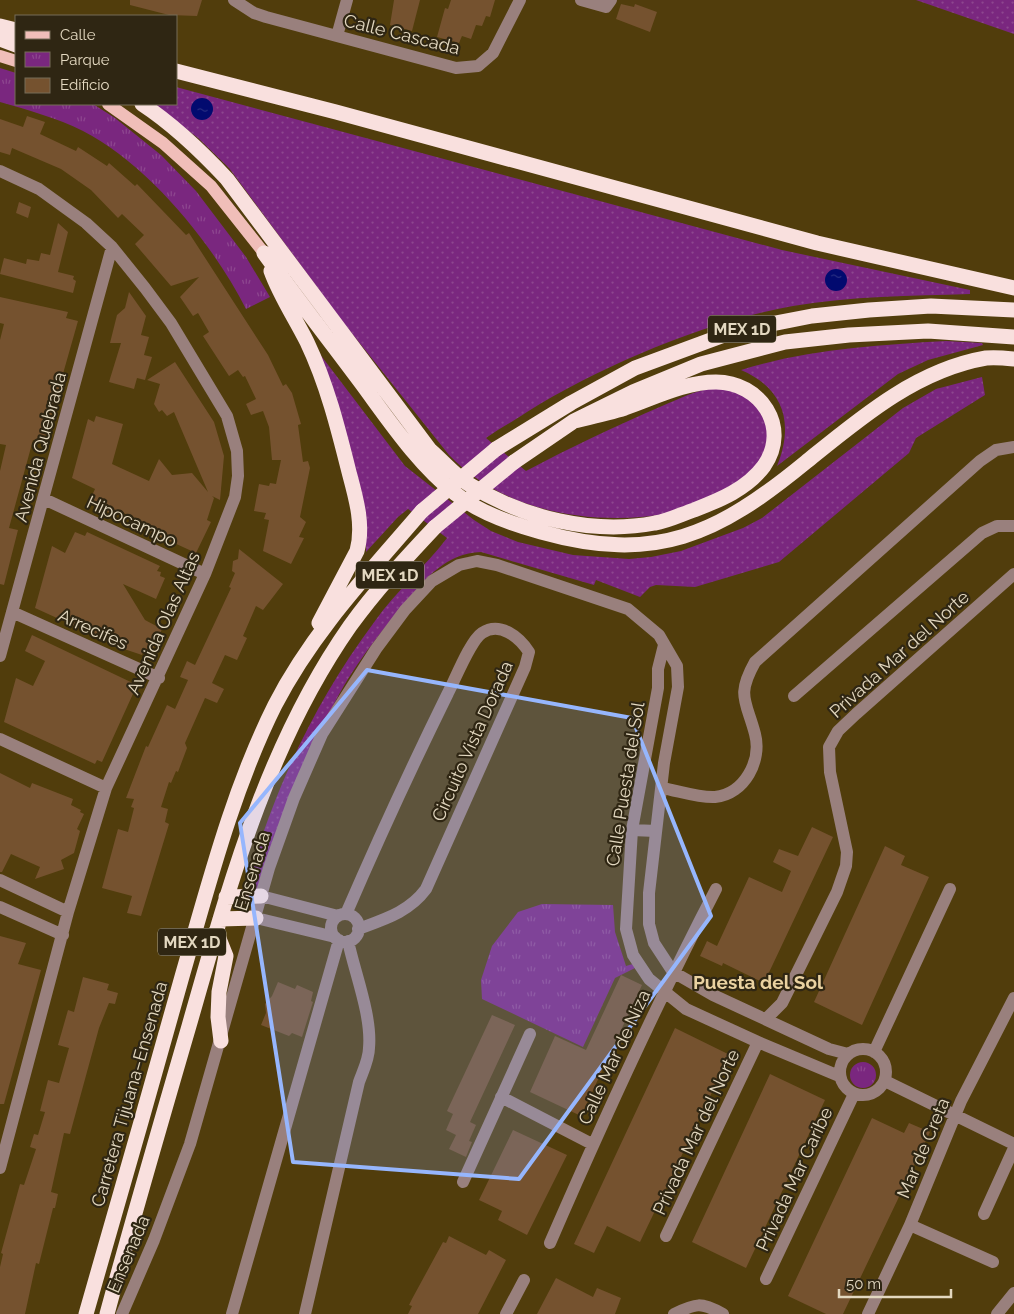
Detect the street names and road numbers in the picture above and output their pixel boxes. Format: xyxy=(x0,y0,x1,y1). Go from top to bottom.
street label: Calle Cascada xyxy=(342,9,462,59)
road number: MEX 1D xyxy=(708,316,776,342)
street label: Avenida Quebrada xyxy=(10,370,70,524)
street label: Hipocampo xyxy=(84,491,181,551)
street label: Avenida Olas Altas xyxy=(122,548,204,698)
road number: MEX 1D xyxy=(356,562,424,588)
street label: Privada Mar del Norte xyxy=(825,586,973,722)
street label: Arrecifes xyxy=(55,604,131,654)
street label: Circuito Vista Dorada xyxy=(427,658,517,824)
street label: Calle Puesta del Sol xyxy=(602,700,648,868)
street label: Ensenada xyxy=(230,829,274,913)
road number: MEX 1D xyxy=(158,929,226,956)
street label: Carretera Tijuana–Ensenada xyxy=(87,979,171,1209)
street label: Calle Mar de Niza xyxy=(574,986,654,1128)
street label: Privada Mar del Norte xyxy=(648,1046,744,1218)
street label: Mar de Creta xyxy=(892,1095,954,1201)
street label: Privada Mar Caribe xyxy=(751,1103,837,1254)
street label: Ensenada xyxy=(102,1212,154,1296)

